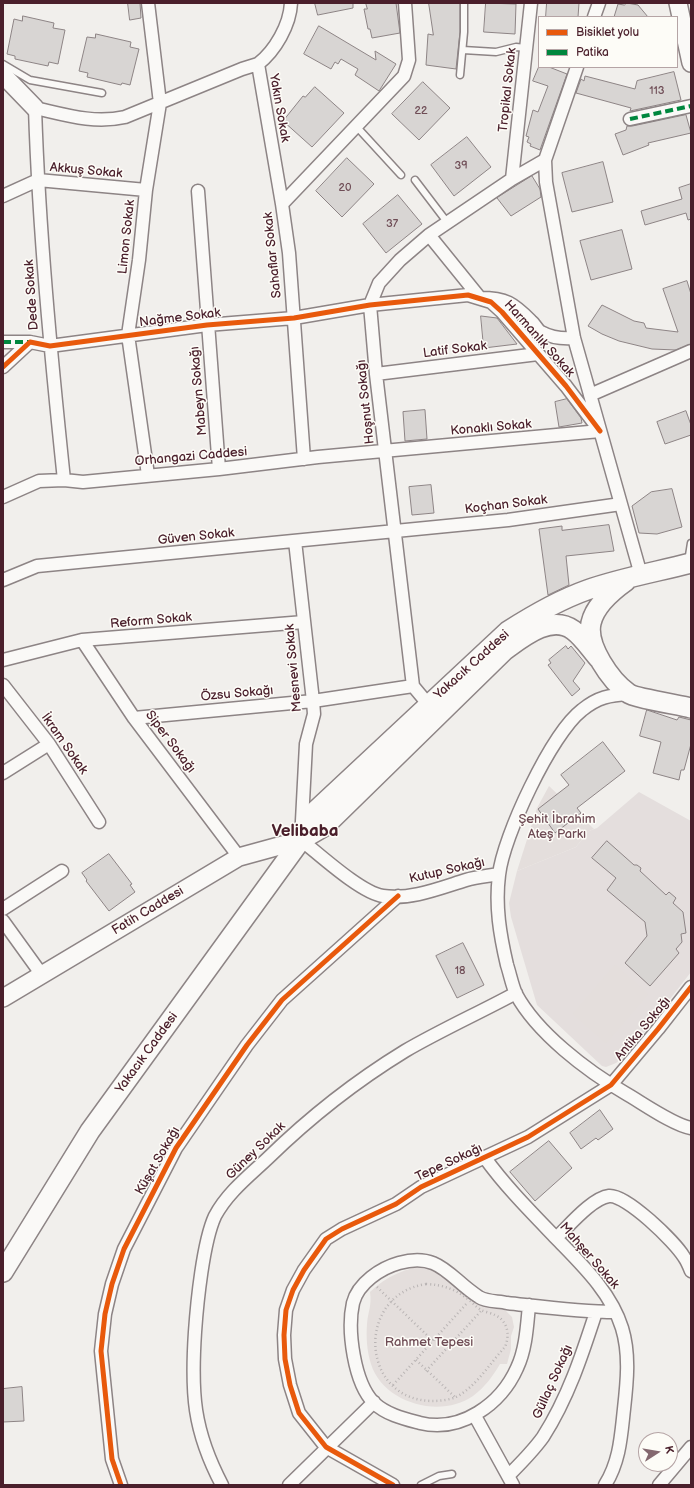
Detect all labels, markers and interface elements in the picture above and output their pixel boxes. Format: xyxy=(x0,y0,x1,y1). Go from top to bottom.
legend xyxy=(538,16,678,68)
text: Bisiklet yolu xyxy=(576,25,639,40)
text: Patika xyxy=(576,45,609,60)
street label: Tropikal Sokak xyxy=(496,47,520,133)
street label: Yakın Sokak xyxy=(265,73,293,143)
house number: 113 xyxy=(649,84,665,98)
house number: 22 xyxy=(415,104,427,118)
house number: 39 xyxy=(454,159,468,173)
street label: Akkuş Sokak xyxy=(49,160,123,182)
house number: 20 xyxy=(339,181,351,195)
street label: Limon Sokak xyxy=(115,199,139,275)
street label: Sahaflar Sokak xyxy=(261,211,285,299)
house number: 37 xyxy=(386,217,398,231)
street label: Dede Sokak xyxy=(22,259,42,331)
street label: Harmanlık Sokak xyxy=(500,297,578,381)
street label: Nağme Sokak xyxy=(138,305,222,331)
street label: Latif Sokak xyxy=(422,338,488,362)
street label: Mabeyn Sokağı xyxy=(187,346,211,436)
street label: Hoşnut Sokağı xyxy=(354,359,378,445)
street label: Konaklı Sokak xyxy=(450,417,532,439)
street label: Orhangazi Caddesi xyxy=(134,444,248,470)
street label: Koçhan Sokak xyxy=(464,492,548,518)
street label: Güven Sokak xyxy=(157,525,235,549)
street label: Reform Sokak xyxy=(110,610,192,632)
street label: Mesnevi Sokak xyxy=(282,623,306,713)
street label: Yakacık Caddesi xyxy=(431,627,513,703)
street label: Özsu Sokağı xyxy=(200,683,274,705)
street label: Siper Sokağı xyxy=(142,708,198,776)
street label: İkram Sokak xyxy=(37,710,91,778)
park label: Şehit İbrahim Ateş Parkı xyxy=(518,812,596,843)
district label: Velibaba xyxy=(272,822,338,842)
street label: Kutup Sokağı xyxy=(408,855,486,887)
street label: Fatih Caddesi xyxy=(109,883,187,939)
house number: 18 xyxy=(455,964,465,978)
street label: Antika Sokağı xyxy=(612,994,674,1064)
street label: Yakacık Caddesi xyxy=(113,1010,181,1096)
street label: Güney Sokak xyxy=(223,1119,289,1183)
street label: Küşat Sokağı xyxy=(132,1124,184,1198)
street label: Tepe Sokağı xyxy=(413,1141,485,1185)
street label: Mahşer Sokak xyxy=(556,1219,622,1293)
park label: Rahmet Tepesi xyxy=(385,1335,473,1351)
street label: Güllaç Sokağı xyxy=(530,1342,576,1422)
north arrow xyxy=(638,1432,678,1472)
text: K xyxy=(662,1445,676,1455)

